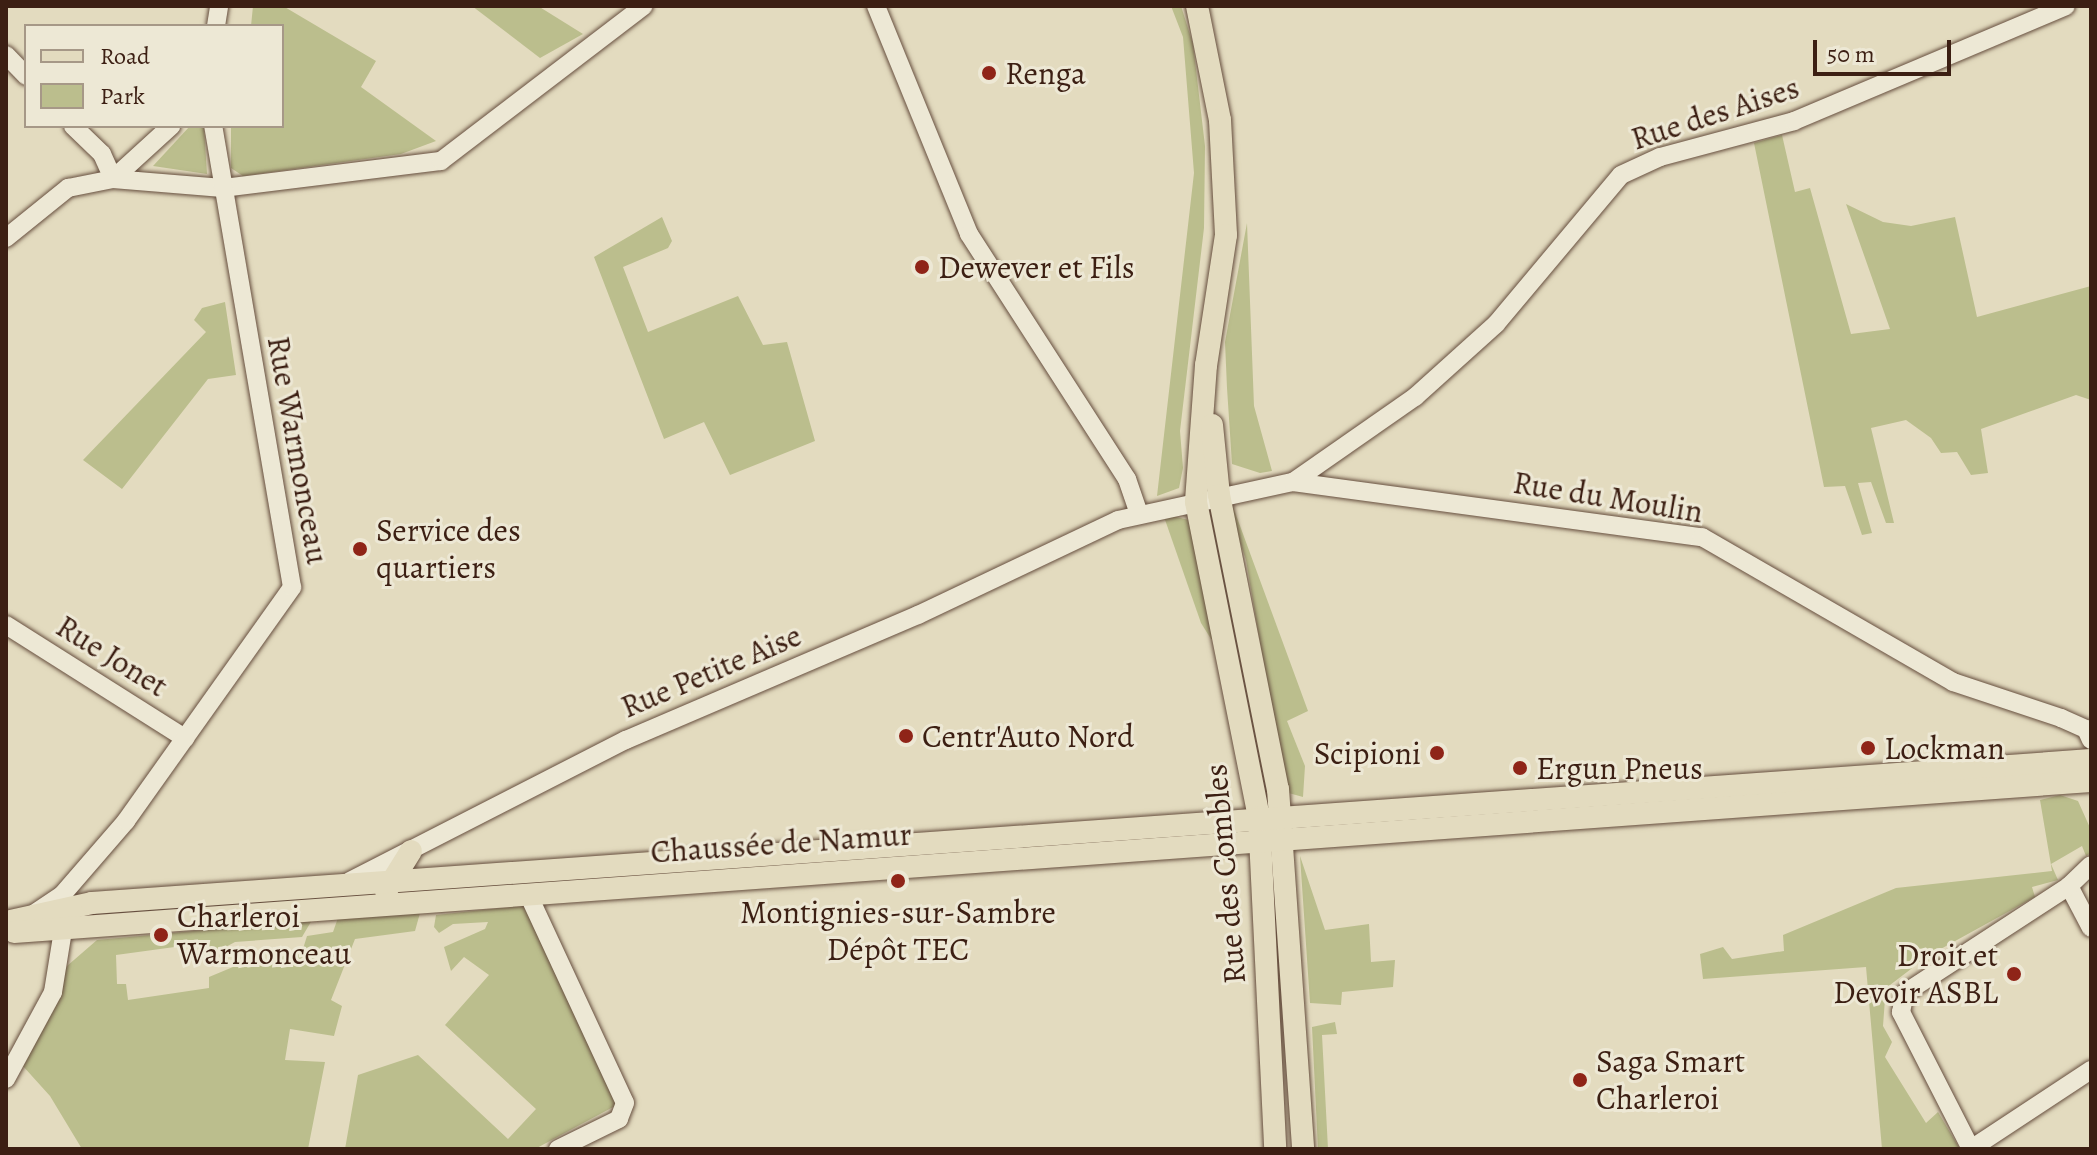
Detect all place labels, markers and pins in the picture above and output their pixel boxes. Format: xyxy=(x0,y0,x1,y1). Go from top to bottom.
place label: Renga xyxy=(1005,54,1086,92)
marker: Renga xyxy=(980,64,998,82)
place label: Dewever et Fils xyxy=(938,248,1135,286)
marker: Dewever et Fils xyxy=(913,258,931,276)
place label: Service des quartiers xyxy=(376,512,521,587)
marker: Service des quartiers xyxy=(351,540,369,558)
place label: Centr'Auto Nord xyxy=(922,717,1134,755)
marker: Centr'Auto Nord xyxy=(897,727,915,745)
place label: Lockman xyxy=(1884,729,2005,767)
place label: Scipioni xyxy=(1314,734,1421,772)
marker: Lockman xyxy=(1859,739,1877,757)
marker: Scipioni xyxy=(1428,744,1446,762)
place label: Ergun Pneus xyxy=(1536,749,1703,787)
marker: Ergun Pneus xyxy=(1511,759,1529,777)
marker: Montignies-sur-Sambre Dépôt TEC xyxy=(889,872,907,890)
place label: Montignies-sur-Sambre Dépôt TEC xyxy=(740,894,1056,969)
place label: Charleroi Warmonceau xyxy=(177,898,351,973)
marker: Charleroi Warmonceau xyxy=(152,926,170,944)
place label: Droit et Devoir ASBL xyxy=(1833,937,1998,1012)
marker: Droit et Devoir ASBL xyxy=(2005,965,2023,983)
place label: Saga Smart Charleroi xyxy=(1596,1043,1745,1118)
marker: Saga Smart Charleroi xyxy=(1571,1071,1589,1089)

